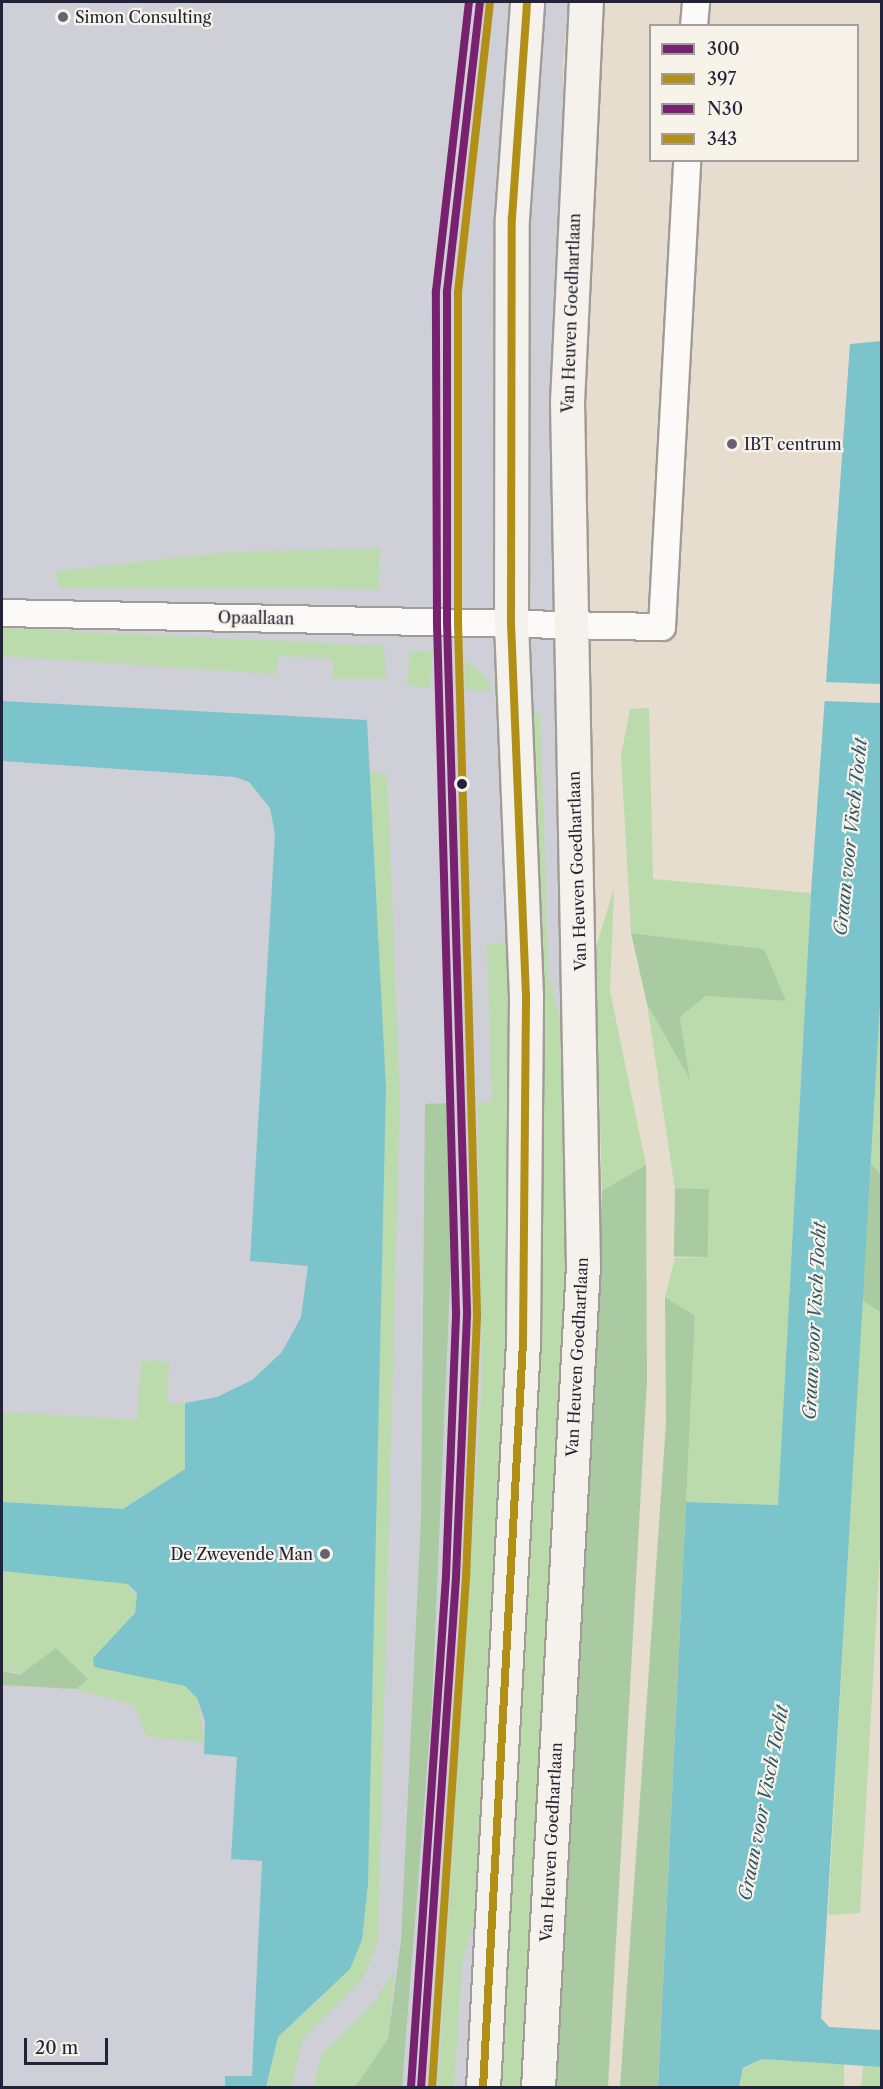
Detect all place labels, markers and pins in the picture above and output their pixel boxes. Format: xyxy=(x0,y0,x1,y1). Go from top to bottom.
place label: Simon Consulting xyxy=(75,7,211,27)
marker: Simon Consulting xyxy=(56,10,70,24)
place label: IBT centrum xyxy=(744,434,842,454)
marker: IBT centrum xyxy=(725,437,739,451)
unlabelled marker xyxy=(456,778,468,790)
place label: De Zwevende Man xyxy=(170,1544,313,1564)
marker: De Zwevende Man xyxy=(318,1547,332,1561)

